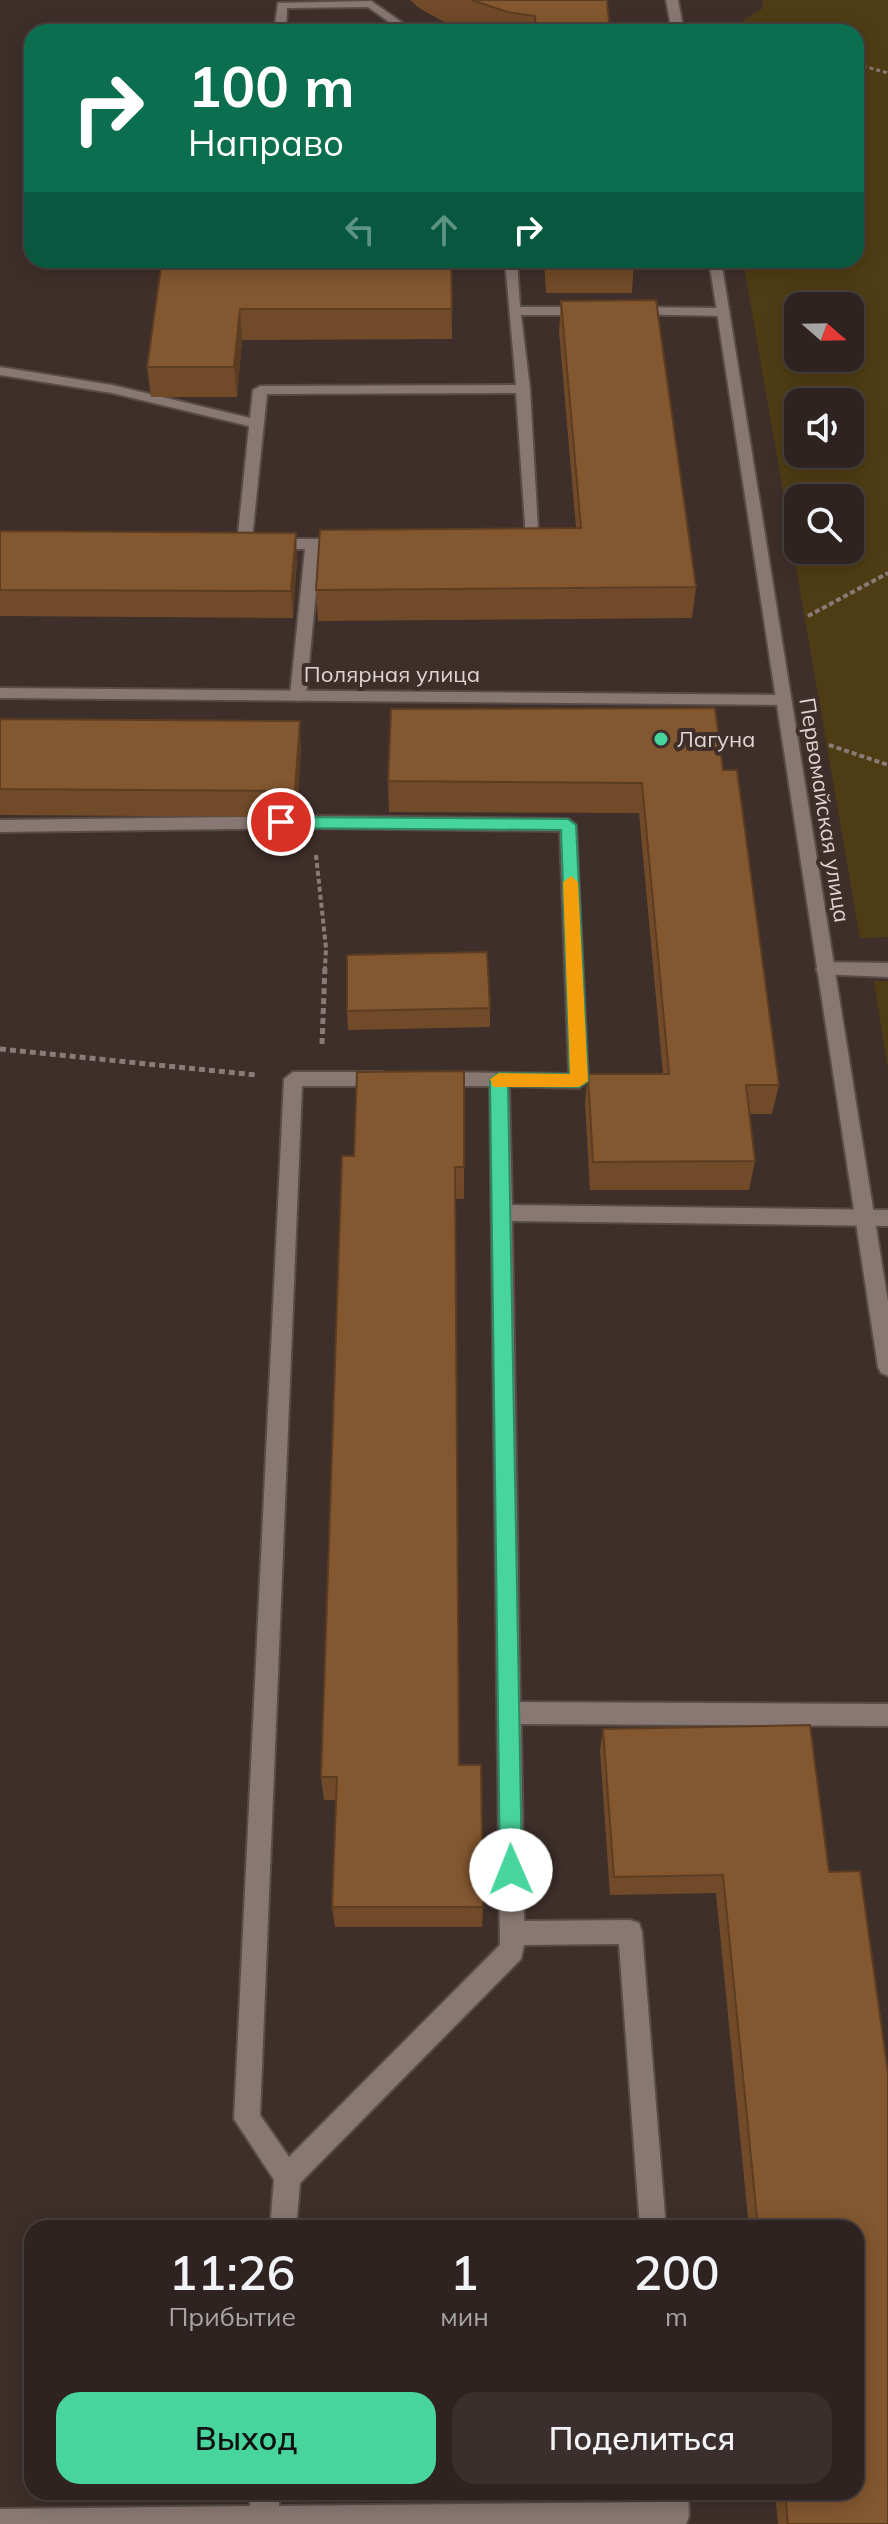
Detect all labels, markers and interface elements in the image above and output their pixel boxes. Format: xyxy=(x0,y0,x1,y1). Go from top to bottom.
text: 100 m xyxy=(188,51,355,121)
icon: right xyxy=(56,56,160,160)
text: Направо xyxy=(188,120,344,165)
icon: left xyxy=(338,208,382,252)
icon: ahead xyxy=(422,208,466,252)
icon: right xyxy=(506,208,550,252)
north arrow xyxy=(784,292,864,372)
map controls xyxy=(784,292,864,564)
button: sound xyxy=(784,388,864,468)
button: search xyxy=(784,484,864,564)
street label: Полярная улица xyxy=(304,660,480,688)
street label: Первомайская улица xyxy=(793,696,857,924)
place label: Лагуна xyxy=(677,725,755,753)
marker: Лагуна xyxy=(652,730,670,748)
pin xyxy=(247,788,315,856)
icon: arrive xyxy=(259,800,303,844)
position arrow xyxy=(469,1828,553,1912)
text: 11:26 xyxy=(169,2242,295,2302)
text: 1 xyxy=(450,2242,479,2302)
text: 200 xyxy=(633,2242,720,2302)
text: Прибытие xyxy=(168,2300,296,2333)
text: мин xyxy=(440,2300,489,2333)
text: m xyxy=(665,2300,688,2333)
button: Выход xyxy=(56,2392,436,2484)
button: Поделиться xyxy=(452,2392,832,2484)

